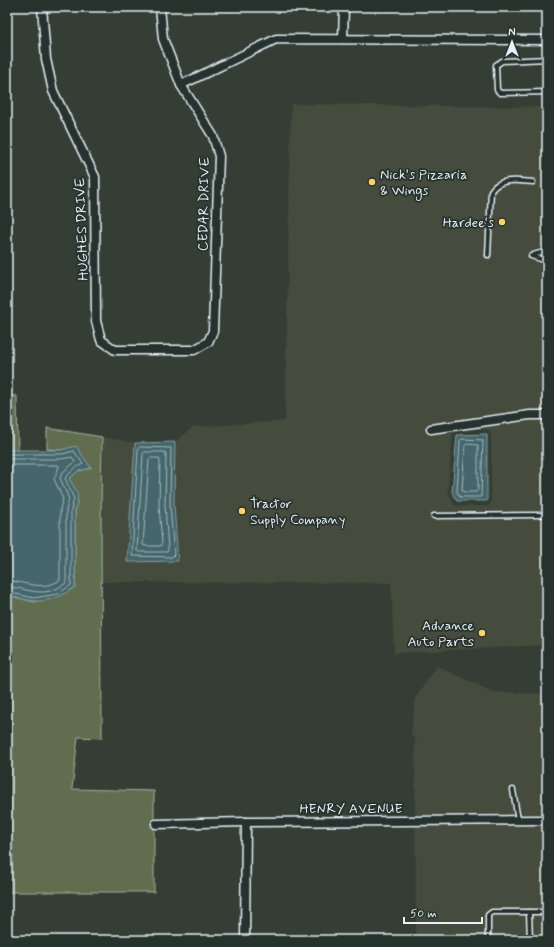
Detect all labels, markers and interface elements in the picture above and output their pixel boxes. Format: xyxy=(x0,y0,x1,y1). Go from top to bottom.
north arrow xyxy=(492,22,532,62)
text: N xyxy=(508,26,516,40)
street label: CEDAR DRIVE xyxy=(194,157,214,251)
place label: Nick's Pizzaria & Wings xyxy=(380,166,468,201)
street label: HUGHES DRIVE xyxy=(71,177,93,281)
marker: Nick's Pizzaria & Wings xyxy=(367,177,377,187)
place label: Hardee's xyxy=(443,214,494,232)
marker: Hardee's xyxy=(497,217,507,227)
place label: Tractor Supply Company xyxy=(250,495,345,529)
marker: Tractor Supply Company xyxy=(237,506,247,516)
place label: Advance Auto Parts xyxy=(407,617,474,651)
marker: Advance Auto Parts xyxy=(477,628,487,638)
street label: HENRY AVENUE xyxy=(299,800,403,818)
scale bar xyxy=(404,899,482,925)
text: 50 m xyxy=(410,906,437,922)

